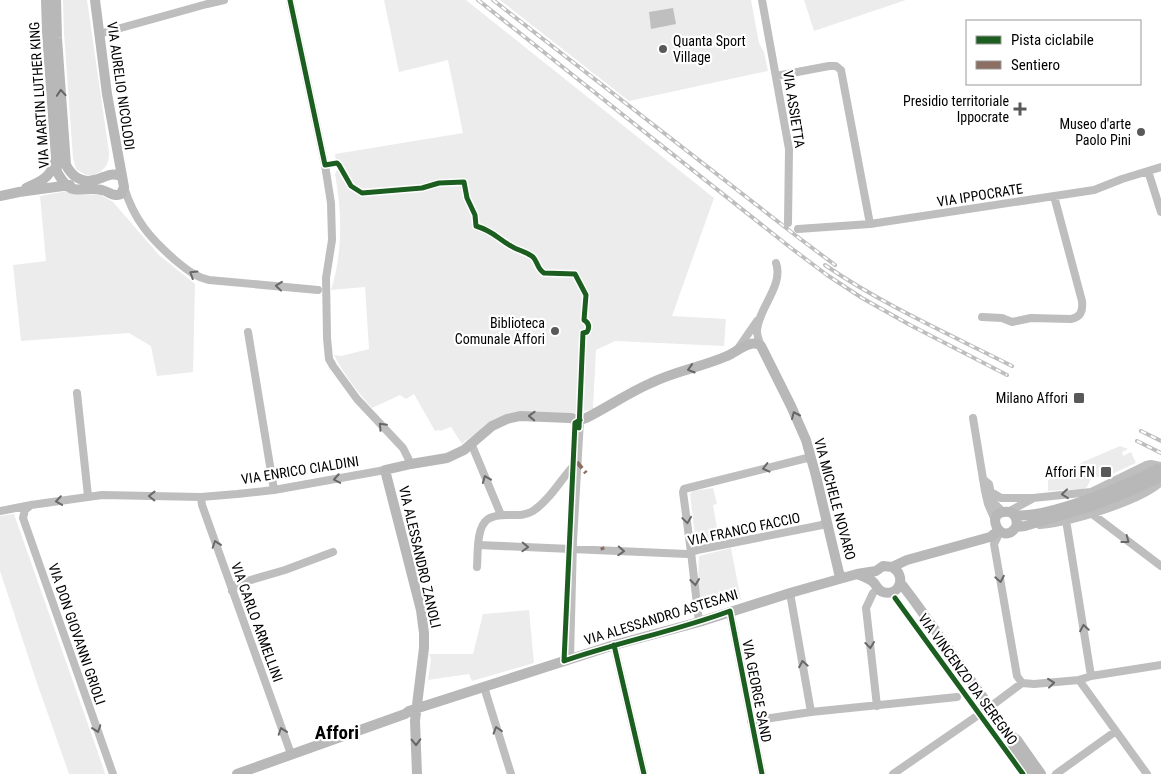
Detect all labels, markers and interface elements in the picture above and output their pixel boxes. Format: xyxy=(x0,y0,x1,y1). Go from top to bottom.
legend xyxy=(966,20,1141,85)
street label: VIA MARTIN LUTHER KING xyxy=(26,21,52,169)
street label: VIA AURELIO NICOLODI xyxy=(104,21,138,151)
text: Pista ciclabile xyxy=(1011,31,1094,49)
place label: Quanta Sport Village xyxy=(673,33,746,65)
marker: Quanta Sport Village xyxy=(657,43,669,55)
text: Sentiero xyxy=(1011,56,1060,74)
street label: VIA ASSIETTA xyxy=(780,69,808,149)
one-way arrow xyxy=(56,89,67,97)
place label: Presidio territoriale Ippocrate xyxy=(903,93,1009,125)
marker: Presidio territoriale Ippocrate xyxy=(1013,102,1027,116)
place label: Museo d'arte Paolo Pini xyxy=(1059,116,1131,148)
marker: Museo d'arte Paolo Pini xyxy=(1135,126,1147,138)
street label: VIA IPPOCRATE xyxy=(936,180,1024,210)
one-way arrow xyxy=(190,270,199,280)
one-way arrow xyxy=(275,281,283,292)
place label: Biblioteca Comunale Affori xyxy=(455,315,545,347)
marker: Biblioteca Comunale Affori xyxy=(549,325,561,337)
one-way arrow xyxy=(687,364,695,374)
place label: Milano Affori xyxy=(996,390,1068,406)
marker: Milano Affori xyxy=(1072,391,1086,405)
one-way arrow xyxy=(528,411,536,422)
one-way arrow xyxy=(790,411,801,420)
one-way arrow xyxy=(379,422,388,431)
street label: VIA MICHELE NOVARO xyxy=(811,436,859,562)
street label: VIA ENRICO CIALDINI xyxy=(240,453,360,487)
one-way arrow xyxy=(761,462,770,473)
place label: Affori FN xyxy=(1045,464,1095,480)
marker: Affori FN xyxy=(1099,465,1113,479)
one-way arrow xyxy=(333,473,341,483)
one-way arrow xyxy=(482,475,492,484)
street label: VIA ALESSANDRO ZANOLI xyxy=(396,484,444,630)
one-way arrow xyxy=(1060,488,1068,499)
one-way arrow xyxy=(148,491,156,501)
one-way arrow xyxy=(55,495,64,505)
street label: VIA FRANCO FACCIO xyxy=(686,509,802,549)
one-way arrow xyxy=(681,517,692,525)
one-way arrow xyxy=(1120,534,1129,542)
one-way arrow xyxy=(212,541,222,549)
one-way arrow xyxy=(521,542,529,553)
one-way arrow xyxy=(617,546,625,557)
street label: VIA CARLO ARMELLINI xyxy=(228,560,286,684)
street label: VIA DON GIOVANNI GRIOLI xyxy=(45,561,109,707)
one-way arrow xyxy=(994,574,1004,583)
one-way arrow xyxy=(689,578,700,586)
street label: VIA ALESSANDRO ASTESANI xyxy=(582,586,740,648)
street label: VIA VINCENZO DA SEREGNO xyxy=(915,610,1021,748)
one-way arrow xyxy=(1079,623,1089,632)
street label: VIA GEORGE SAND xyxy=(739,638,775,744)
one-way arrow xyxy=(864,641,875,649)
one-way arrow xyxy=(798,660,808,669)
one-way arrow xyxy=(1047,678,1055,689)
district label: Affori xyxy=(315,721,359,744)
one-way arrow xyxy=(91,725,101,733)
one-way arrow xyxy=(278,727,288,736)
one-way arrow xyxy=(493,727,503,735)
one-way arrow xyxy=(410,738,421,746)

